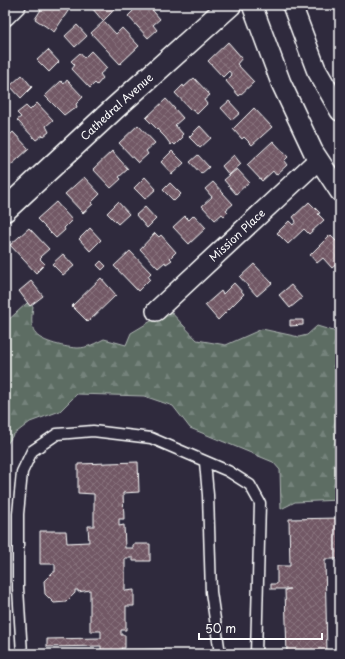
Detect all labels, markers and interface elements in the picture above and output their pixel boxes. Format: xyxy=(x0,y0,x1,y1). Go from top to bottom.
street label: Cathedral Avenue xyxy=(76,69,157,144)
street label: Mission Place xyxy=(205,204,269,266)
scale bar xyxy=(199,615,322,641)
text: 50 m xyxy=(205,619,236,637)

